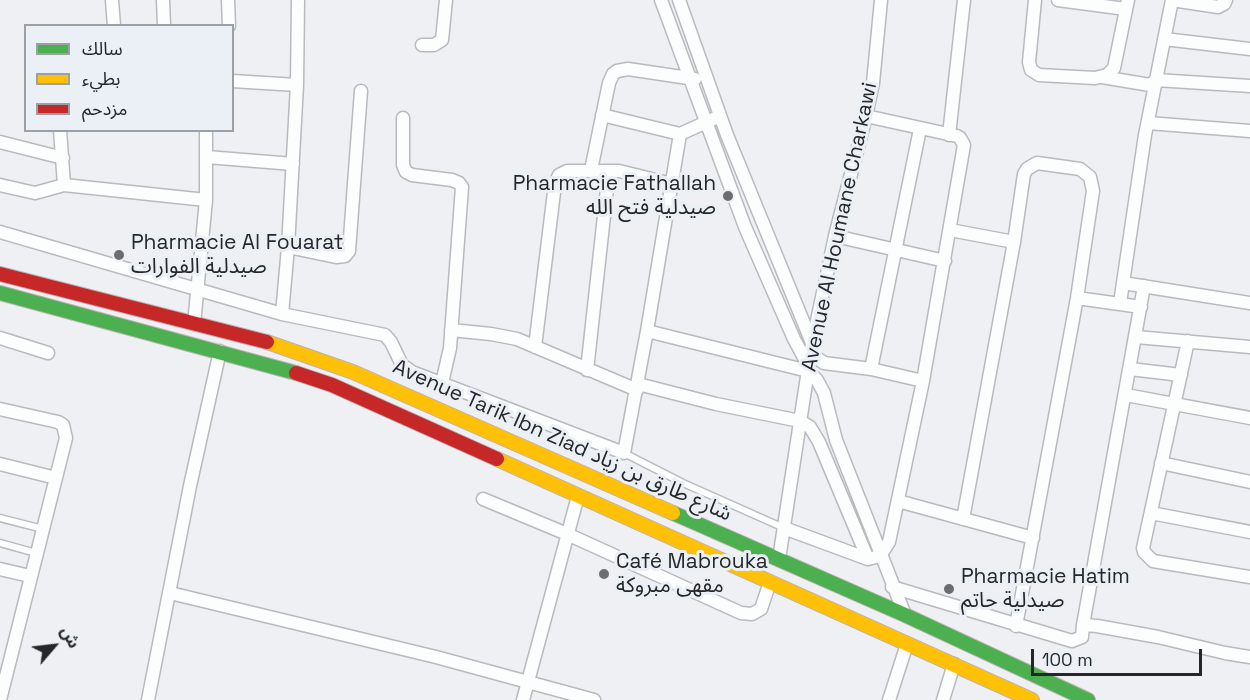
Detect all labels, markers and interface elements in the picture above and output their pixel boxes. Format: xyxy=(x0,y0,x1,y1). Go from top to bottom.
legend xyxy=(24,24,234,132)
text: سالك xyxy=(82,37,123,60)
text: بطيء xyxy=(82,67,120,90)
street label: Avenue Al Houmane Charkawi xyxy=(797,80,883,374)
text: مزدحم xyxy=(82,97,127,120)
place label: Pharmacie Fathallah صيدلية فتح الله xyxy=(513,171,716,221)
marker: Pharmacie Fathallah صيدلية فتح الله xyxy=(721,189,735,203)
place label: Pharmacie Al Fouarat صيدلية الفوارات xyxy=(131,230,343,280)
marker: Pharmacie Al Fouarat صيدلية الفوارات xyxy=(112,248,126,262)
street label: Avenue Tarik Ibn Ziad شارع طارق بن زياد xyxy=(389,355,735,527)
place label: Café Mabrouka مقهى مبروكة xyxy=(616,549,768,599)
place label: Pharmacie Hatim صيدلية حاتم xyxy=(961,564,1130,614)
marker: Café Mabrouka مقهى مبروكة xyxy=(597,567,611,581)
marker: Pharmacie Hatim صيدلية حاتم xyxy=(942,582,956,596)
north arrow xyxy=(24,616,84,676)
text: ش xyxy=(56,623,85,652)
scale bar xyxy=(1034,637,1205,675)
text: 100 m xyxy=(1042,648,1093,671)

